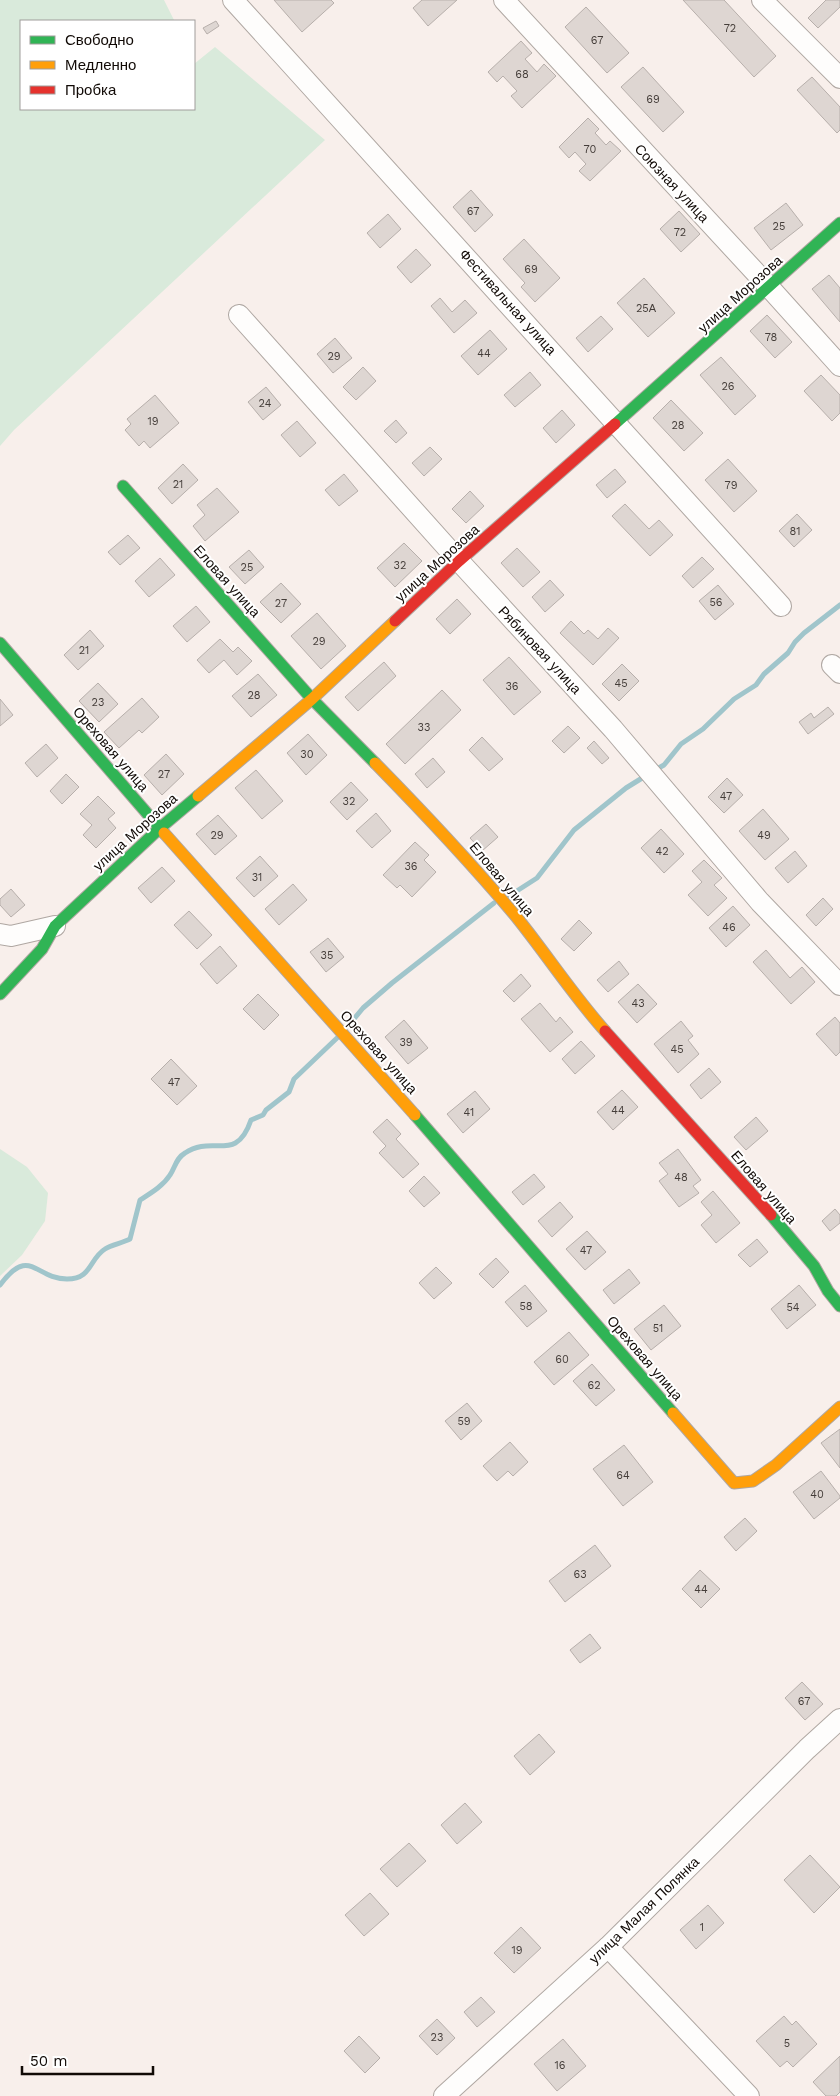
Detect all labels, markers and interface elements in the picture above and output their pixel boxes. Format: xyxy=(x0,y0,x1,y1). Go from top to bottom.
legend xyxy=(20,20,195,110)
house number: 72 xyxy=(724,22,736,35)
text: Свободно xyxy=(65,31,134,49)
house number: 67 xyxy=(591,34,603,47)
text: Медленно xyxy=(65,56,136,74)
house number: 68 xyxy=(515,68,529,81)
text: Пробка xyxy=(65,81,117,99)
house number: 69 xyxy=(646,93,660,106)
street label: Союзная улица xyxy=(632,141,712,226)
house number: 70 xyxy=(584,143,597,156)
house number: 67 xyxy=(467,205,479,218)
house number: 25 xyxy=(773,220,785,233)
house number: 72 xyxy=(674,226,686,239)
street label: Фестивальная улица xyxy=(456,246,560,358)
street label: улица Морозова xyxy=(695,252,785,336)
house number: 69 xyxy=(524,263,538,276)
house number: 25А xyxy=(636,302,657,315)
house number: 78 xyxy=(765,331,778,344)
house number: 44 xyxy=(477,347,491,360)
house number: 29 xyxy=(327,350,341,363)
house number: 26 xyxy=(721,380,735,393)
house number: 24 xyxy=(259,397,272,410)
house number: 19 xyxy=(147,415,159,428)
house number: 28 xyxy=(671,419,685,432)
house number: 21 xyxy=(173,478,183,491)
house number: 79 xyxy=(725,479,738,492)
street label: улица Морозова xyxy=(392,521,482,605)
house number: 81 xyxy=(789,525,801,538)
street label: Еловая улица xyxy=(190,542,264,620)
house number: 32 xyxy=(394,559,406,572)
house number: 25 xyxy=(241,561,253,574)
house number: 56 xyxy=(709,596,723,609)
house number: 27 xyxy=(275,597,287,610)
street label: Рябиновая улица xyxy=(495,603,585,697)
house number: 29 xyxy=(312,635,326,648)
house number: 21 xyxy=(79,644,89,657)
house number: 45 xyxy=(614,677,628,690)
house number: 36 xyxy=(505,680,519,693)
house number: 28 xyxy=(247,689,261,702)
house number: 23 xyxy=(92,696,104,709)
street label: Ореховая улица xyxy=(70,703,152,795)
house number: 33 xyxy=(418,721,430,734)
house number: 30 xyxy=(300,748,314,761)
house number: 27 xyxy=(158,768,170,781)
street label: улица Морозова xyxy=(90,790,180,874)
house number: 47 xyxy=(720,790,732,803)
house number: 32 xyxy=(343,795,355,808)
house number: 29 xyxy=(210,829,224,842)
house number: 49 xyxy=(757,829,771,842)
street label: Еловая улица xyxy=(467,839,538,919)
house number: 42 xyxy=(655,845,669,858)
house number: 36 xyxy=(404,860,418,873)
house number: 31 xyxy=(252,871,262,884)
house number: 46 xyxy=(722,921,736,934)
house number: 35 xyxy=(321,949,333,962)
house number: 43 xyxy=(631,997,645,1010)
street label: Ореховая улица xyxy=(337,1007,421,1097)
house number: 39 xyxy=(399,1036,413,1049)
house number: 45 xyxy=(670,1043,684,1056)
house number: 47 xyxy=(168,1076,180,1089)
house number: 44 xyxy=(611,1104,625,1117)
house number: 41 xyxy=(464,1106,474,1119)
street label: Еловая улица xyxy=(728,1147,800,1227)
house number: 48 xyxy=(674,1171,688,1184)
house number: 47 xyxy=(580,1244,592,1257)
house number: 58 xyxy=(519,1300,533,1313)
house number: 54 xyxy=(786,1301,800,1314)
street label: Ореховая улица xyxy=(604,1312,686,1404)
house number: 51 xyxy=(653,1322,663,1335)
house number: 60 xyxy=(555,1353,569,1366)
house number: 62 xyxy=(587,1379,601,1392)
house number: 59 xyxy=(457,1415,471,1428)
house number: 64 xyxy=(616,1469,630,1482)
house number: 40 xyxy=(810,1488,824,1501)
house number: 63 xyxy=(573,1568,587,1581)
house number: 44 xyxy=(694,1583,708,1596)
house number: 67 xyxy=(798,1695,810,1708)
street label: улица Малая Полянка xyxy=(586,1853,702,1967)
house number: 1 xyxy=(700,1921,704,1934)
house number: 19 xyxy=(511,1944,523,1957)
house number: 23 xyxy=(431,2031,443,2044)
house number: 5 xyxy=(784,2037,790,2050)
scale bar xyxy=(22,2044,154,2076)
text: 50 m xyxy=(30,2052,67,2070)
house number: 16 xyxy=(555,2059,566,2072)

